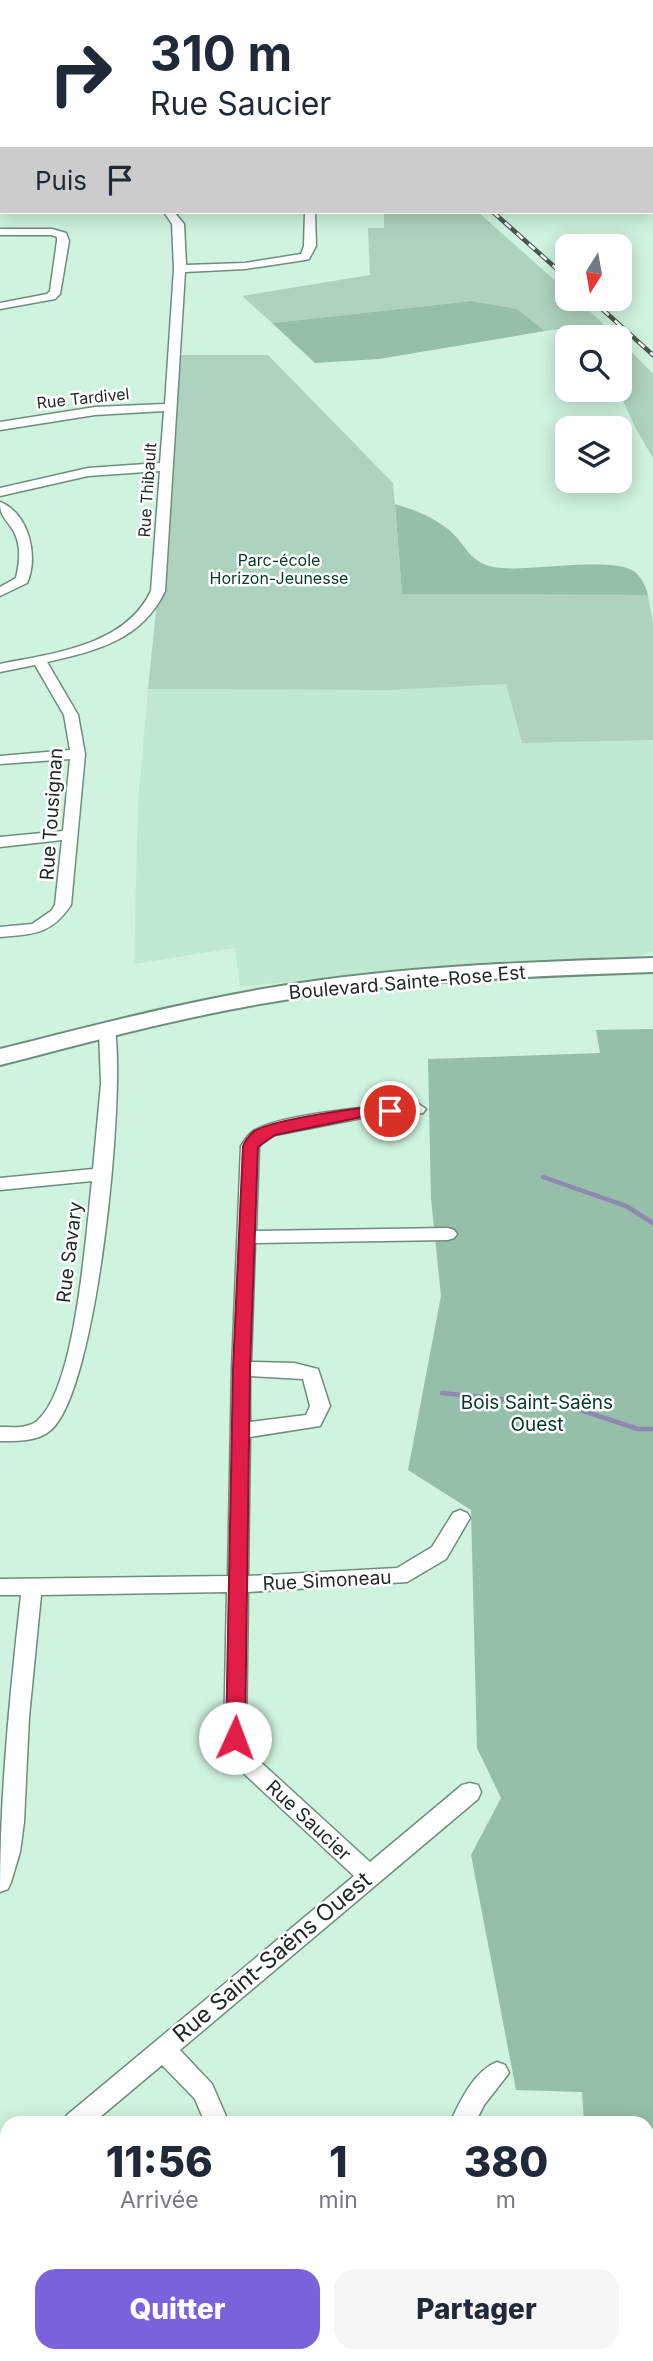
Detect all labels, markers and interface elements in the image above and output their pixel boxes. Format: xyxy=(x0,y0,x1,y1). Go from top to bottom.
text: 310 m xyxy=(150,24,292,83)
icon: right xyxy=(35,28,126,119)
text: Rue Saucier xyxy=(150,84,331,123)
icon: arrive xyxy=(101,161,139,199)
text: Puis xyxy=(35,165,87,196)
north arrow xyxy=(555,234,632,312)
map controls xyxy=(555,234,632,493)
button: search xyxy=(555,325,632,402)
street label: Rue Tardivel xyxy=(36,383,130,413)
button: layers xyxy=(555,416,632,493)
street label: Rue Thibault xyxy=(134,442,160,538)
park label: Parc-école Horizon-Jeunesse xyxy=(210,550,348,588)
street label: Rue Tousignan xyxy=(35,747,68,881)
street label: Boulevard Sainte-Rose Est xyxy=(288,961,526,1004)
pin xyxy=(360,1081,420,1141)
icon: arrive xyxy=(371,1092,409,1130)
street label: Rue Savary xyxy=(52,1200,87,1304)
park label: Bois Saint-Saëns Ouest xyxy=(461,1391,613,1436)
street label: Rue Simoneau xyxy=(262,1566,392,1595)
position arrow xyxy=(198,1701,272,1775)
street label: Rue Saucier xyxy=(261,1775,356,1865)
street label: Rue Saint-Saëns Ouest xyxy=(167,1866,377,2048)
text: 11:56 xyxy=(106,2136,213,2187)
text: 1 xyxy=(329,2136,348,2187)
text: 380 xyxy=(464,2136,548,2187)
text: Arrivée xyxy=(120,2186,199,2214)
text: min xyxy=(319,2186,358,2214)
text: m xyxy=(496,2186,516,2214)
button: Quitter xyxy=(35,2269,320,2349)
button: Partager xyxy=(334,2269,619,2349)

